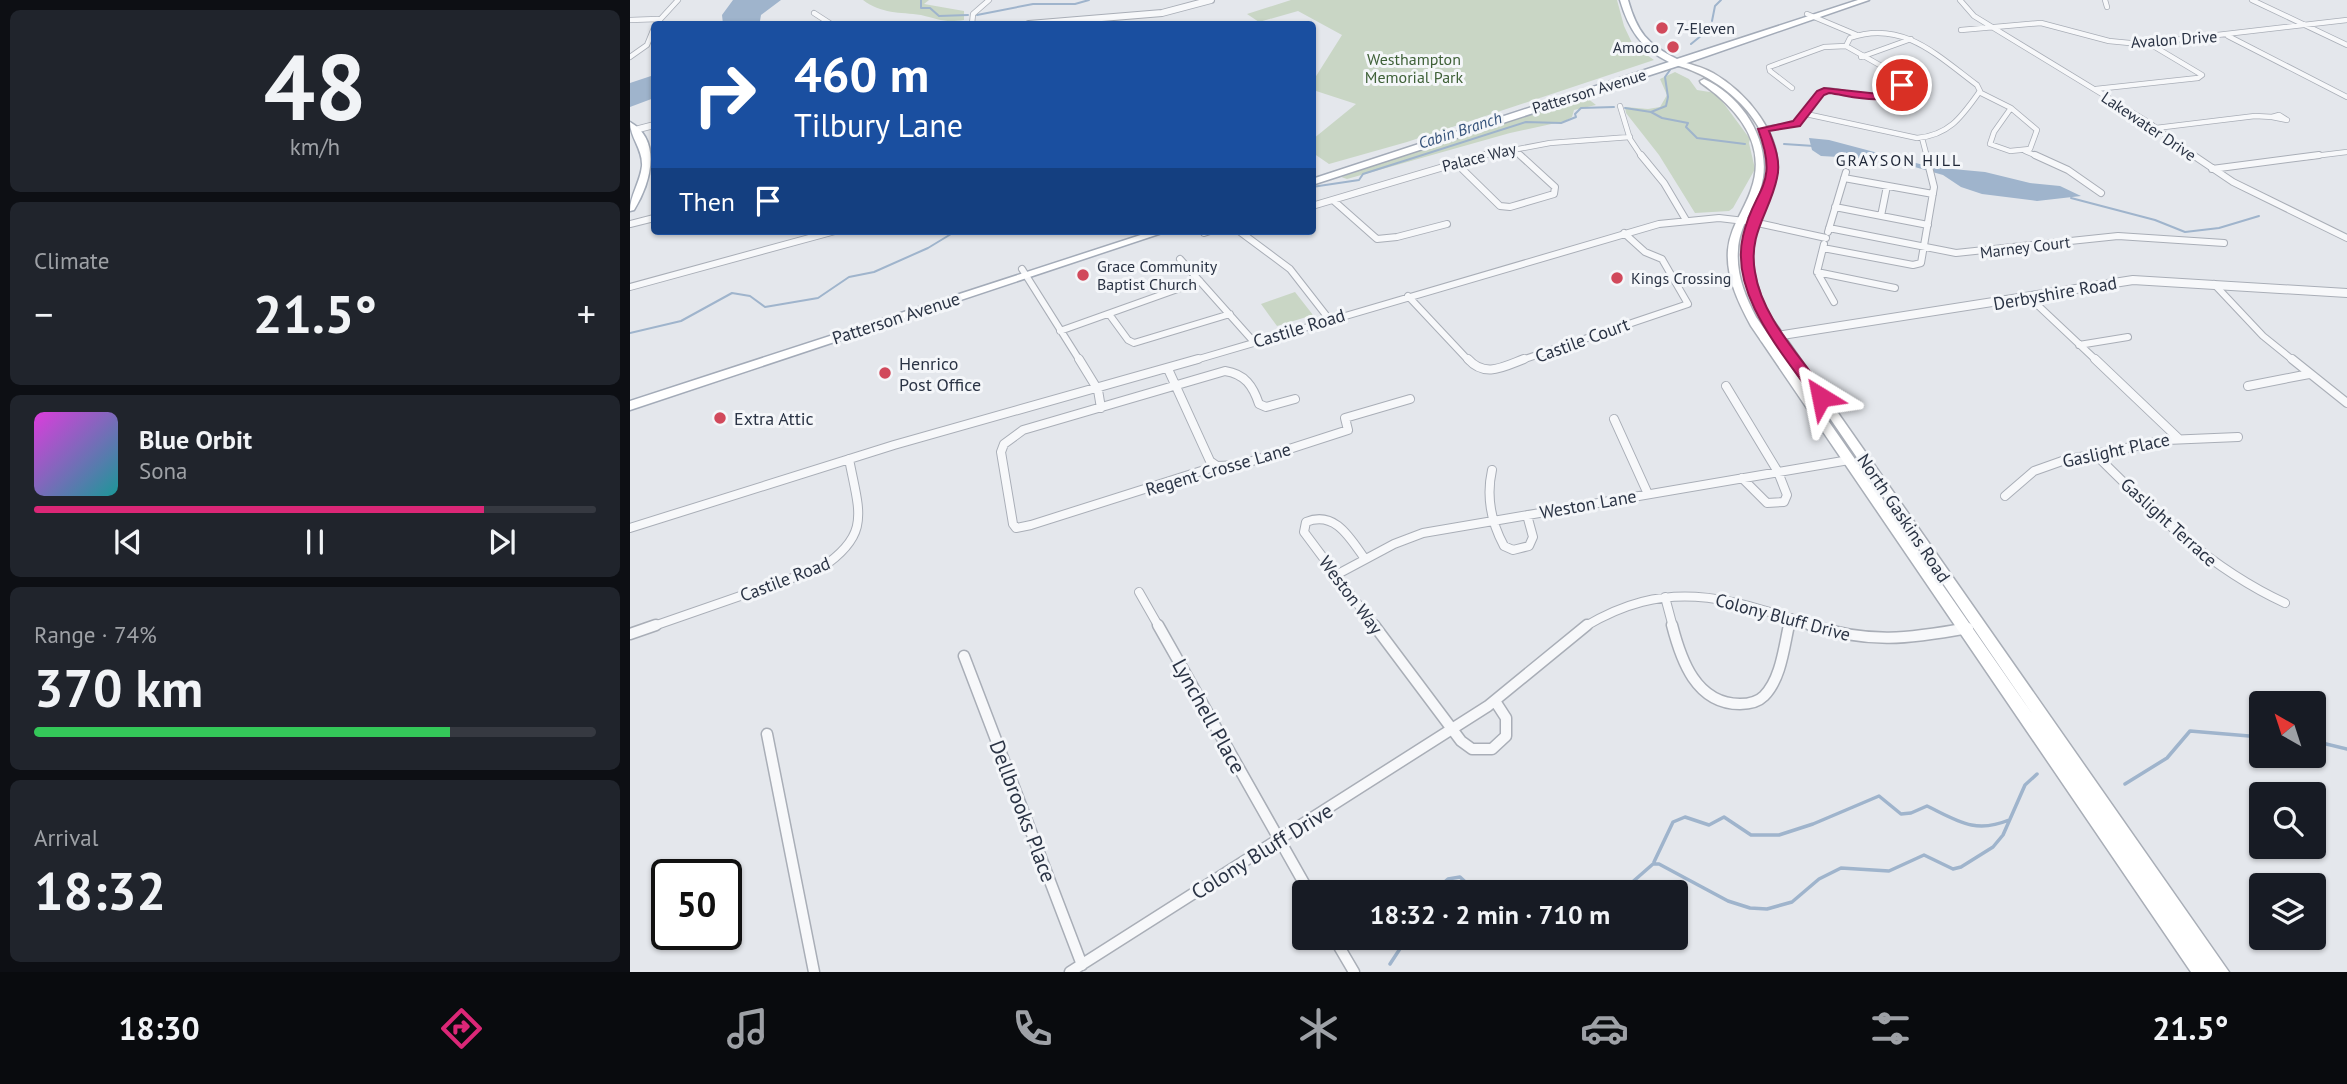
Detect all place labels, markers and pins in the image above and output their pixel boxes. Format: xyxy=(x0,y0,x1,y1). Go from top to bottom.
place label: 7-Eleven xyxy=(1676,18,1735,38)
marker: 7-Eleven xyxy=(1654,20,1670,36)
place label: Amoco xyxy=(1613,37,1659,57)
marker: Amoco xyxy=(1665,39,1681,55)
pin xyxy=(1872,55,1932,115)
place label: Grace Community Baptist Church xyxy=(1097,256,1218,294)
marker: Grace Community Baptist Church xyxy=(1075,267,1091,283)
place label: Kings Crossing xyxy=(1631,268,1731,288)
marker: Kings Crossing xyxy=(1609,270,1625,286)
place label: Henrico Post Office xyxy=(899,352,981,396)
marker: Henrico Post Office xyxy=(877,365,893,381)
place label: Extra Attic xyxy=(734,407,814,430)
marker: Extra Attic xyxy=(712,410,728,426)

